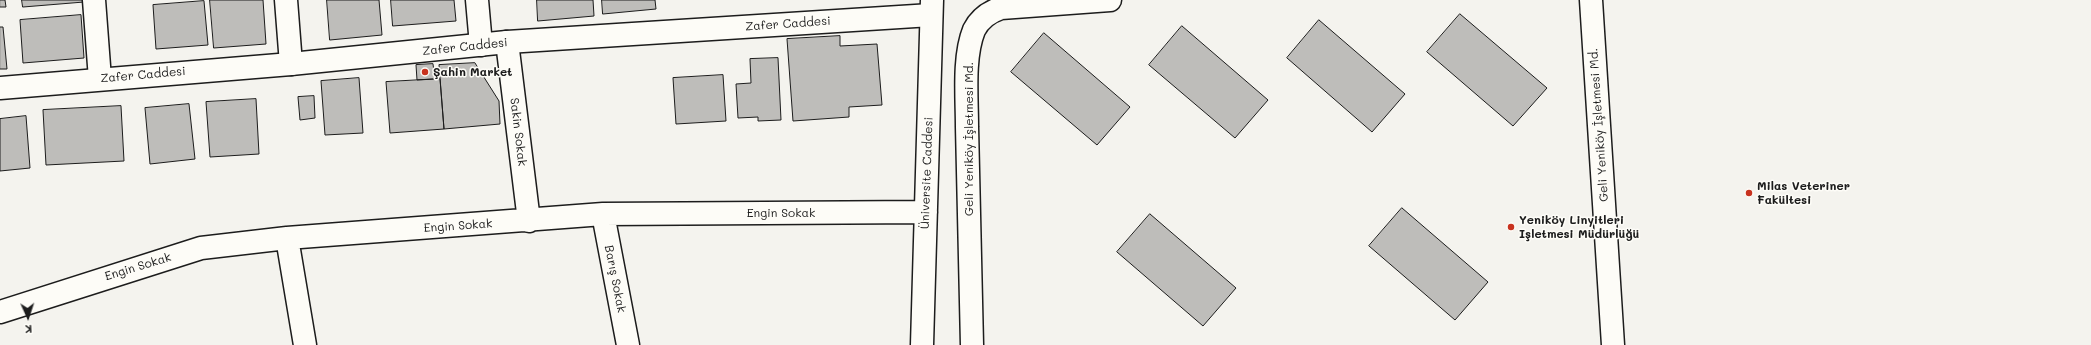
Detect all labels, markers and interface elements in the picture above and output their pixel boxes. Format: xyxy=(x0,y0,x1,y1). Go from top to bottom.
street label: Zafer Caddesi xyxy=(745,14,831,34)
street label: Zafer Caddesi xyxy=(422,35,508,59)
street label: Geli Yeniköy İşletmesi Md. xyxy=(1586,48,1612,202)
street label: Geli Yeniköy İşletmesi Md. xyxy=(962,62,976,216)
street label: Zafer Caddesi xyxy=(100,64,186,86)
place label: Şahin Market xyxy=(433,65,512,79)
marker: Şahin Market xyxy=(420,67,430,77)
street label: Sakin Sokak xyxy=(507,97,529,167)
street label: Üniversite Caddesi xyxy=(918,117,936,229)
place label: Milas Veteriner Fakültesi xyxy=(1757,179,1850,207)
marker: Milas Veteriner Fakültesi xyxy=(1744,188,1754,198)
street label: Engin Sokak xyxy=(747,206,815,220)
place label: Yeniköy Linyitleri Işletmesi Müdürlüğü xyxy=(1519,213,1639,241)
street label: Engin Sokak xyxy=(423,216,493,236)
marker: Yeniköy Linyitleri Işletmesi Müdürlüğü xyxy=(1506,222,1516,232)
street label: Barış Sokak xyxy=(601,244,629,314)
street label: Engin Sokak xyxy=(103,250,173,284)
north arrow xyxy=(8,297,48,337)
text: K xyxy=(25,322,33,337)

